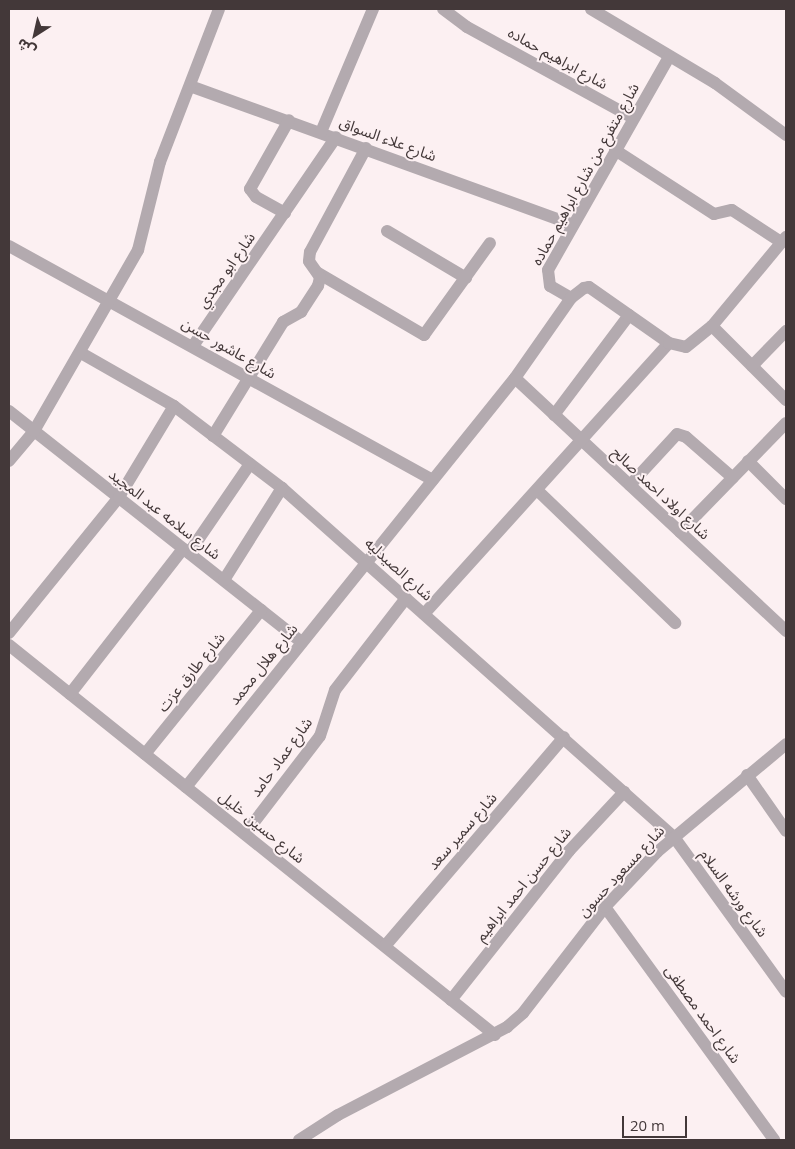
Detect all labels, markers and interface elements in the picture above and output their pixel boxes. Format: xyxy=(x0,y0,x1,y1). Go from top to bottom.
north arrow xyxy=(10,10,60,60)
street label: شارع ابراهيم حماده xyxy=(505,23,611,93)
text: ش xyxy=(13,34,39,61)
street label: شارع متفرع من شارع ابراهيم حماده xyxy=(527,80,643,268)
street label: شارع علاء السواق xyxy=(337,113,439,165)
street label: شارع ابو مجدي xyxy=(193,229,259,311)
street label: شارع عاشور حسن xyxy=(179,314,279,382)
street label: شارع اولاد احمد صالح xyxy=(608,443,714,543)
street label: شارع سلامه عبد المجيد xyxy=(106,465,224,563)
street label: شارع الصيدليه xyxy=(361,534,437,604)
street label: شارع هلال محمد xyxy=(225,620,301,708)
street label: شارع طارق عزت xyxy=(154,629,228,715)
street label: شارع عماد حامد xyxy=(246,714,316,800)
street label: شارع حسين خليل xyxy=(216,787,308,867)
street label: شارع سمير سعد xyxy=(424,789,500,873)
street label: شارع مسعود حسون xyxy=(574,821,668,921)
street label: شارع حسن احمد ابراهيم xyxy=(471,823,575,945)
street label: شارع ورشه السلام xyxy=(696,846,772,940)
street label: شارع احمد مصطفى xyxy=(661,961,745,1067)
scale bar xyxy=(625,1106,690,1138)
text: 20 m xyxy=(630,1115,665,1135)

